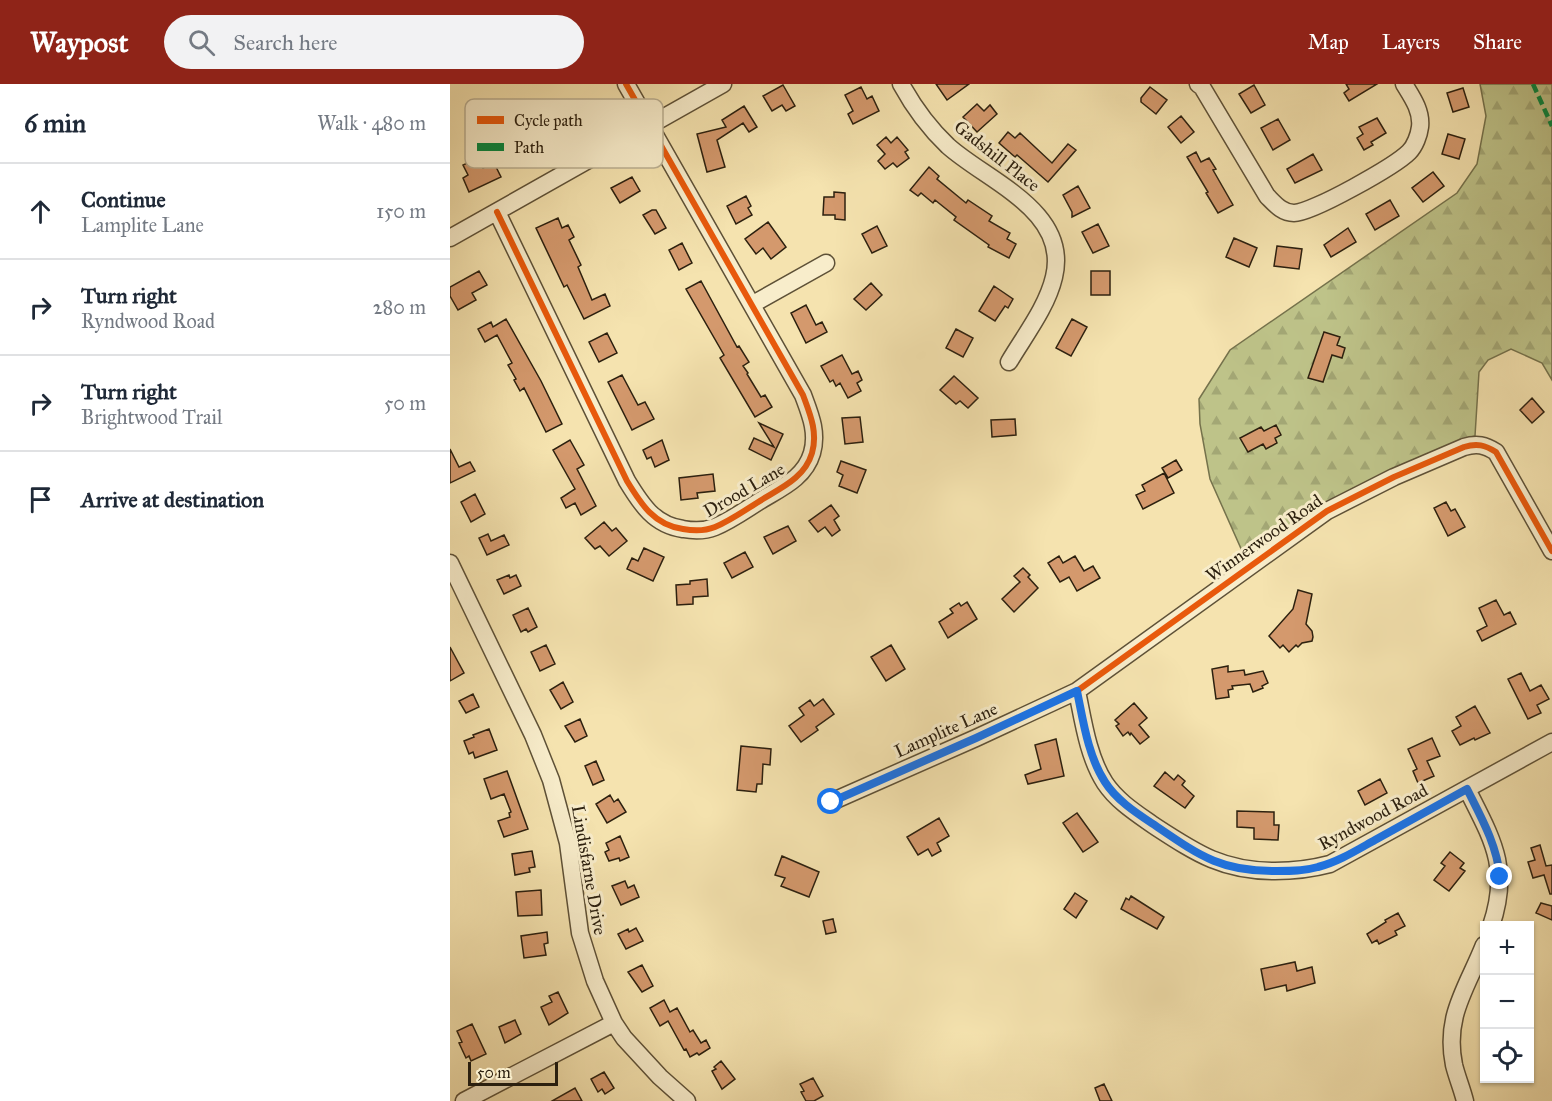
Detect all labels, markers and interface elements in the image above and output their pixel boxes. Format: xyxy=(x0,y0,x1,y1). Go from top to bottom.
search box xyxy=(164,15,584,69)
text: Waypost xyxy=(30,25,128,60)
icon: search xyxy=(185,26,218,59)
text: Search here xyxy=(233,29,337,56)
text: Map xyxy=(1308,29,1349,55)
text: Layers xyxy=(1382,29,1440,55)
text: Share xyxy=(1473,29,1522,55)
legend xyxy=(465,99,663,168)
text: 6 min xyxy=(24,107,86,139)
text: Walk · 480 m xyxy=(317,111,426,135)
text: Cycle path xyxy=(514,111,583,130)
street label: Gadshill Place xyxy=(950,116,1044,196)
text: Path xyxy=(514,138,544,157)
text: Continue xyxy=(81,186,166,213)
icon: ahead xyxy=(24,195,57,228)
text: 150 m xyxy=(376,199,426,223)
text: Lamplite Lane xyxy=(81,213,204,237)
text: Turn right xyxy=(81,282,177,309)
icon: right xyxy=(24,291,57,324)
text: 280 m xyxy=(373,295,426,319)
text: Ryndwood Road xyxy=(81,309,215,333)
text: Turn right xyxy=(81,378,177,405)
icon: right xyxy=(24,387,57,420)
text: 50 m xyxy=(384,391,426,415)
text: Brightwood Trail xyxy=(81,405,222,429)
street label: Drood Lane xyxy=(699,458,789,522)
icon: arrive xyxy=(24,483,57,516)
text: Arrive at destination xyxy=(81,486,264,513)
street label: Winnerwood Road xyxy=(1201,490,1327,586)
street label: Lamplite Lane xyxy=(891,697,1001,763)
street label: Ryndwood Road xyxy=(1315,779,1431,855)
route start xyxy=(817,788,843,814)
street label: Lindisfarne Drive xyxy=(567,803,611,937)
route end xyxy=(1486,863,1512,889)
map controls xyxy=(1480,921,1534,1083)
button: + xyxy=(1480,921,1534,975)
button: − xyxy=(1480,975,1534,1029)
button: locate xyxy=(1480,1029,1534,1083)
scale bar xyxy=(468,1059,558,1086)
text: 50 m xyxy=(477,1063,511,1082)

